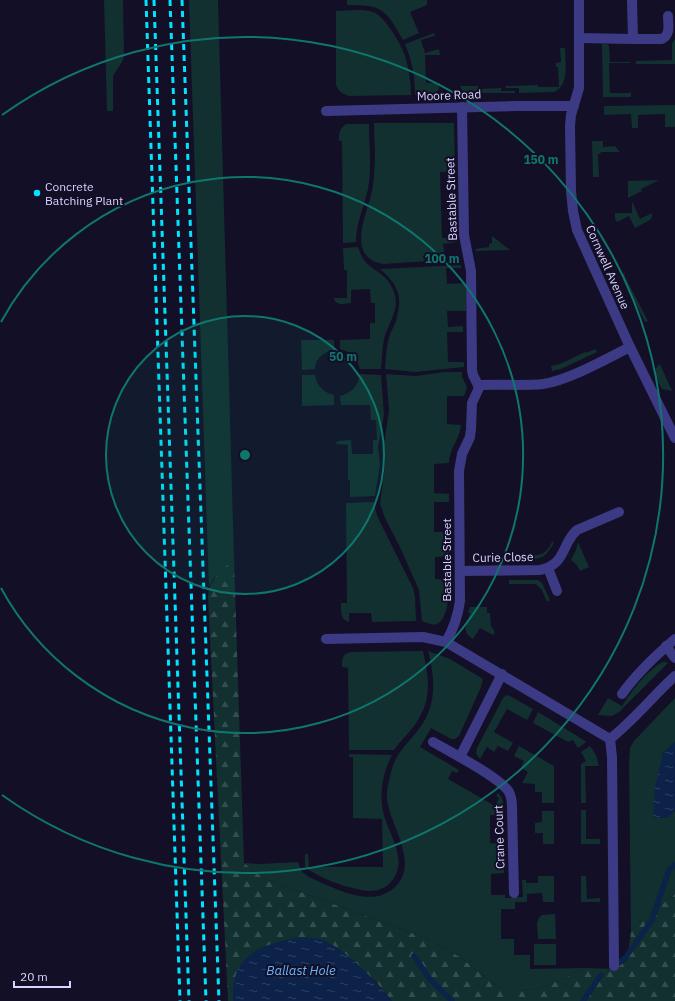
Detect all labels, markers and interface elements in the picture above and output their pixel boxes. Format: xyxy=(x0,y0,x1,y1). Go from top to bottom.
street label: Moore Road xyxy=(416,86,482,104)
text: 150 m xyxy=(523,152,559,167)
street label: Bastable Street xyxy=(442,157,460,241)
place label: Concrete Batching Plant xyxy=(45,179,123,208)
marker: Concrete Batching Plant xyxy=(32,188,42,198)
street label: Cornwell Avenue xyxy=(583,223,633,312)
text: 100 m xyxy=(424,251,460,266)
text: 50 m xyxy=(329,349,357,364)
centre of rings xyxy=(238,448,252,462)
street label: Bastable Street xyxy=(439,518,454,602)
street label: Curie Close xyxy=(472,549,534,565)
street label: Crane Court xyxy=(490,805,508,869)
water label: Ballast Hole xyxy=(266,962,336,979)
scale bar xyxy=(14,963,70,989)
text: 20 m xyxy=(20,969,48,984)

